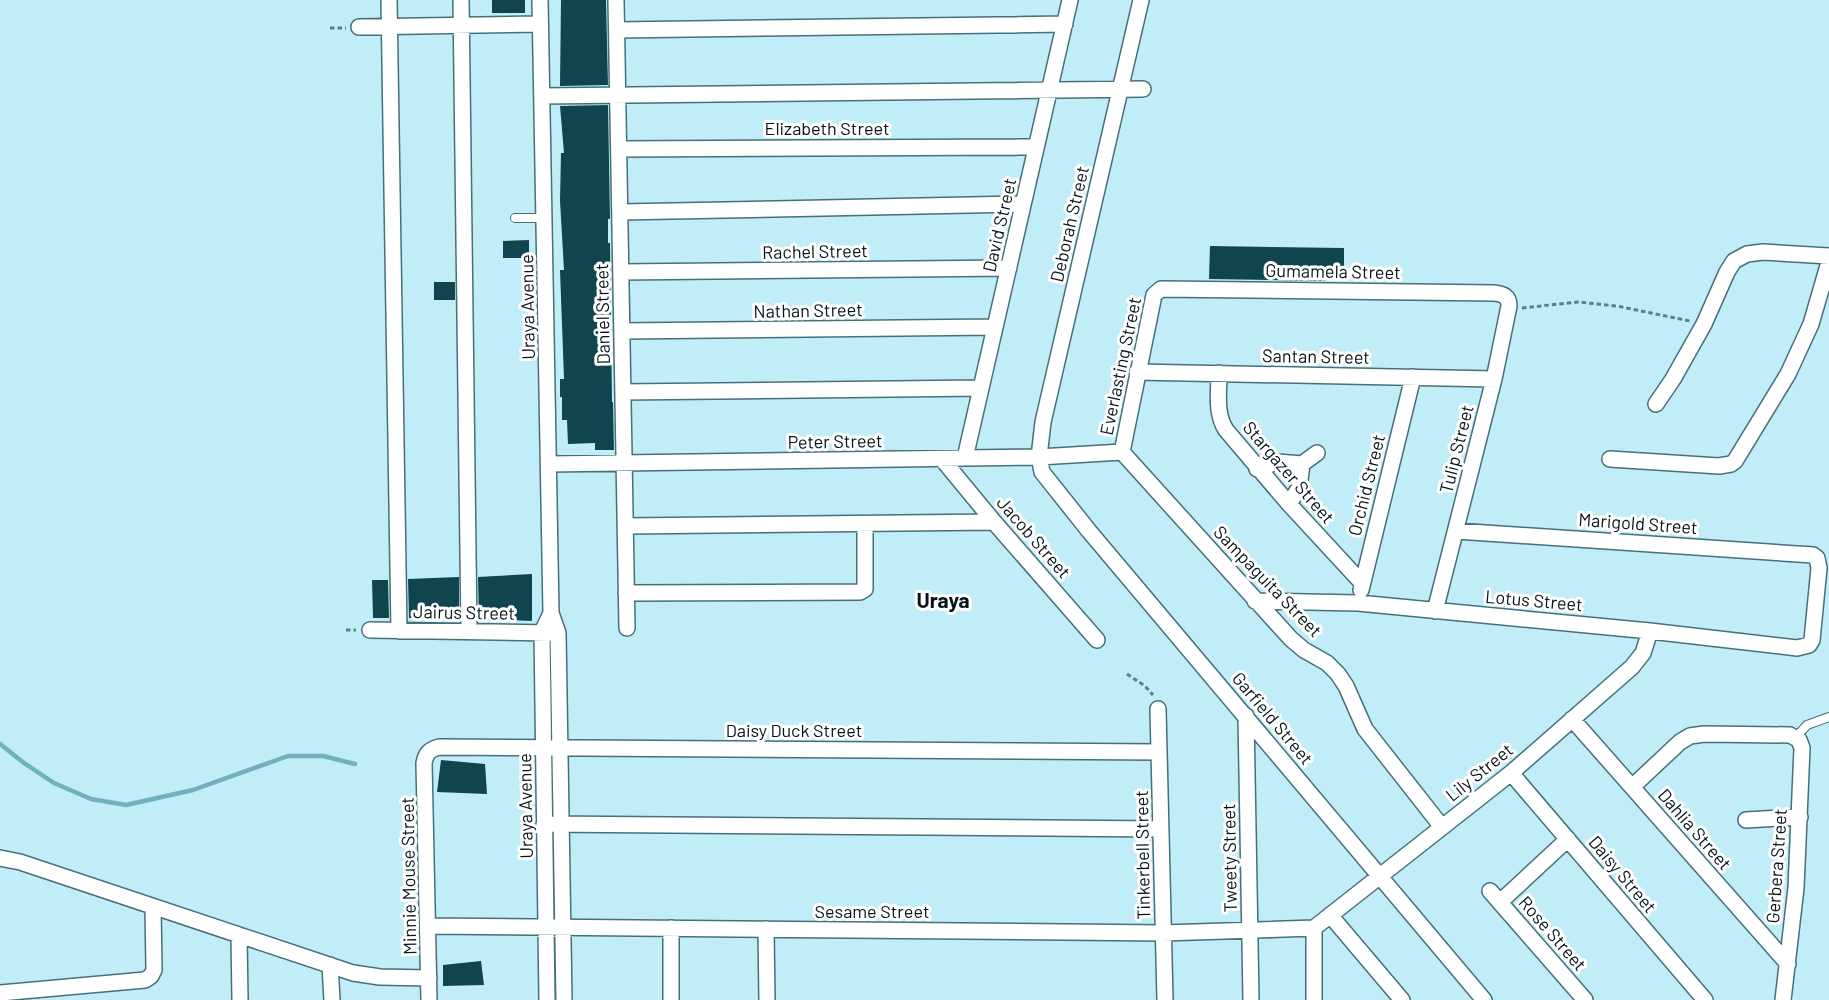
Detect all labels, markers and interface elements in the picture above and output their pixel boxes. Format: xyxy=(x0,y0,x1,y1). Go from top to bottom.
street label: Elizabeth Street xyxy=(765,117,890,139)
street label: Deborah Street xyxy=(1045,164,1093,284)
street label: David Street xyxy=(978,176,1020,274)
street label: Rachel Street xyxy=(762,239,868,263)
street label: Uraya Avenue xyxy=(515,254,539,360)
street label: Gumamela Street xyxy=(1265,259,1401,283)
street label: Daniel Street xyxy=(590,263,614,365)
street label: Everlasting Street xyxy=(1095,295,1145,437)
street label: Nathan Street xyxy=(753,298,863,322)
street label: Santan Street xyxy=(1262,344,1370,368)
street label: Tulip Street xyxy=(1434,402,1478,496)
street label: Stargazer Street xyxy=(1239,416,1339,528)
street label: Peter Street xyxy=(787,429,883,453)
street label: Orchid Street xyxy=(1343,432,1389,538)
street label: Jacob Street xyxy=(992,492,1076,582)
street label: Marigold Street xyxy=(1578,508,1698,538)
street label: Sampaguita Street xyxy=(1209,521,1327,641)
street label: Lotus Street xyxy=(1484,585,1584,615)
district label: Uraya xyxy=(916,587,970,612)
street label: Jairus Street xyxy=(413,600,515,624)
street label: Garfield Street xyxy=(1228,667,1318,769)
street label: Daisy Duck Street xyxy=(726,719,862,741)
street label: Lily Street xyxy=(1441,738,1517,806)
street label: Uraya Avenue xyxy=(513,753,537,859)
street label: Dahlia Street xyxy=(1654,784,1736,874)
street label: Tinkerbell Street xyxy=(1130,790,1154,920)
street label: Minnie Mouse Street xyxy=(396,797,420,955)
street label: Tweety Street xyxy=(1217,803,1241,913)
street label: Gerbera Street xyxy=(1761,808,1791,924)
street label: Daisy Street xyxy=(1584,831,1662,917)
street label: Rose Street xyxy=(1515,891,1591,975)
street label: Sesame Street xyxy=(815,900,929,922)

